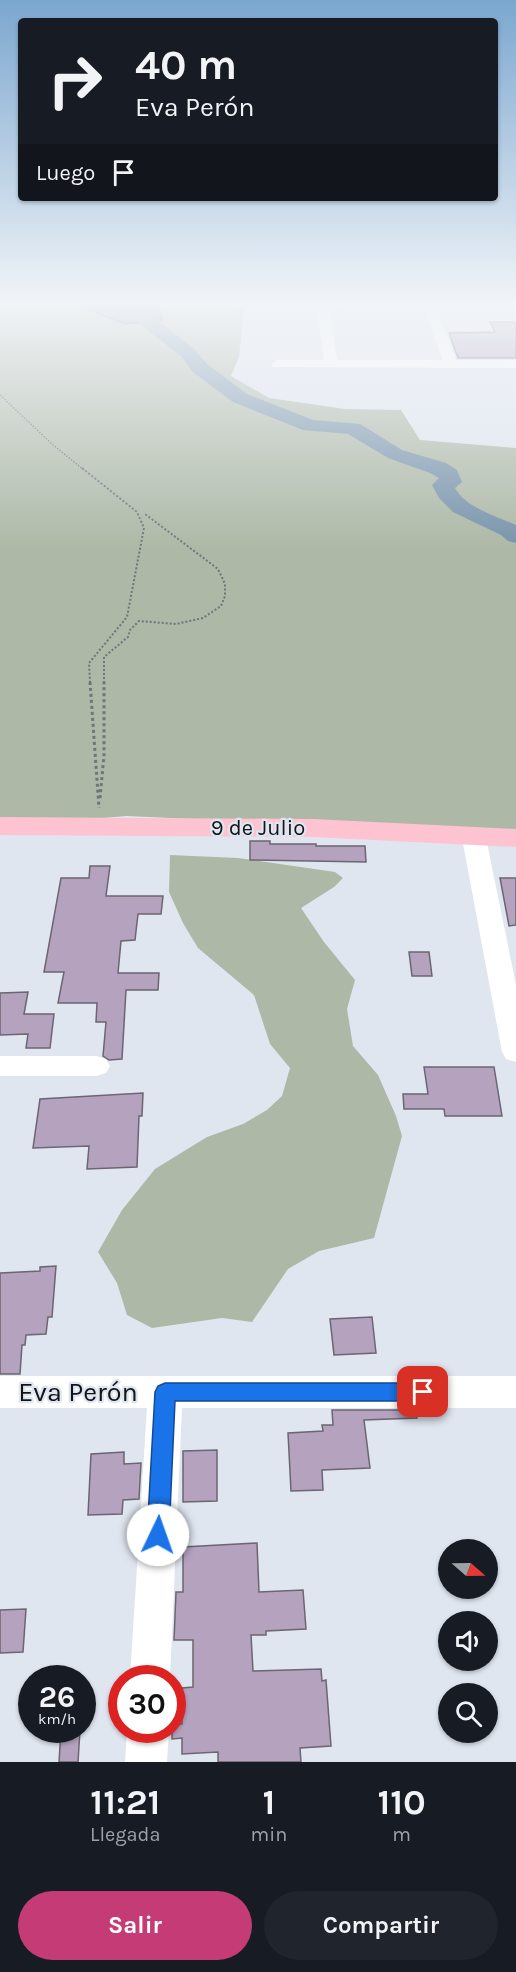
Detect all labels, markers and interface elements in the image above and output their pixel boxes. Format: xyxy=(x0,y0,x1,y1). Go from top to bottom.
text: 40 m xyxy=(135,40,237,90)
icon: right xyxy=(36,42,114,120)
text: Eva Perón xyxy=(135,91,255,123)
icon: arrive xyxy=(107,156,140,189)
text: Luego xyxy=(36,160,95,186)
street label: 9 de Julio xyxy=(211,815,305,841)
pin xyxy=(397,1366,448,1417)
icon: arrive xyxy=(406,1375,439,1408)
street label: Eva Perón xyxy=(18,1376,138,1408)
position arrow xyxy=(126,1503,190,1567)
north arrow xyxy=(438,1539,498,1599)
map controls xyxy=(438,1539,498,1743)
button: sound xyxy=(438,1611,498,1671)
speed limit sign: 30 xyxy=(108,1665,186,1743)
text: 26 xyxy=(39,1679,75,1715)
button: search xyxy=(438,1683,498,1743)
text: km/h xyxy=(38,1710,76,1728)
text: 11:21 xyxy=(90,1781,160,1823)
text: 1 xyxy=(263,1781,275,1823)
text: 110 xyxy=(377,1781,426,1823)
text: Llegada xyxy=(90,1823,160,1846)
text: min xyxy=(251,1823,287,1846)
text: m xyxy=(392,1823,411,1846)
button: Salir xyxy=(18,1891,252,1960)
button: Compartir xyxy=(264,1891,498,1960)

